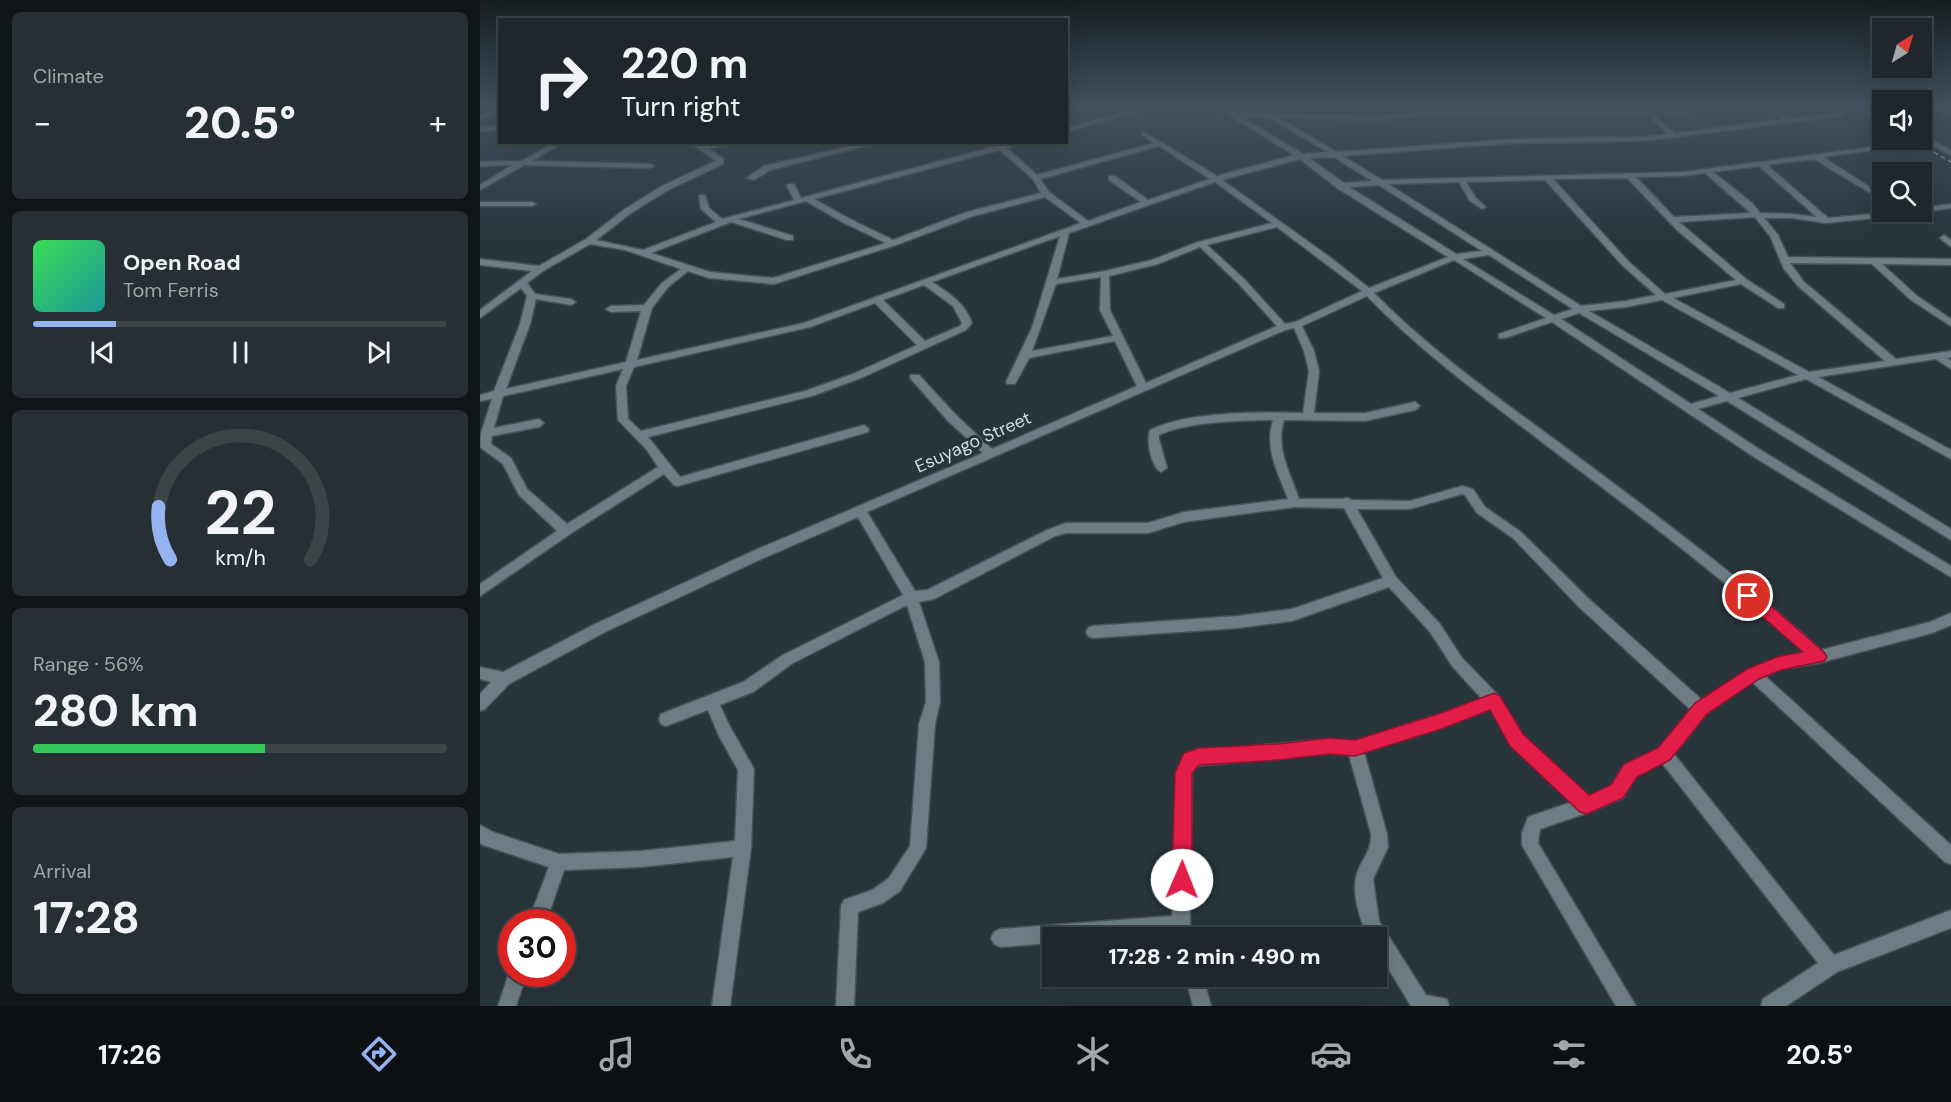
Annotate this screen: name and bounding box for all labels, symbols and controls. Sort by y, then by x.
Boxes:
north arrow [1872,18,1932,78]
map controls [1872,18,1932,222]
text: 220 m [621,36,748,91]
icon: right [522,42,600,120]
text: Climate [33,63,104,89]
text: Turn right [621,89,741,124]
button: sound [1872,90,1932,150]
text: 20.5° [184,93,296,152]
text: − [33,101,51,144]
text: + [429,101,447,144]
button: search [1872,162,1932,222]
text: Open Road [123,248,241,277]
text: Tom Ferris [123,277,219,303]
icon: previous [86,336,119,369]
icon: pause [224,336,257,369]
icon: next [362,336,395,369]
street label: Esuyago Street [911,406,1035,478]
text: 22 [204,472,276,553]
text: km/h [215,544,265,572]
pin [1722,570,1773,621]
icon: arrive [1731,579,1764,612]
text: Range · 56% [33,651,144,677]
text: 280 km [33,681,198,740]
position arrow [1150,848,1214,912]
text: Arrival [33,858,91,884]
text: 17:28 [33,888,140,947]
speed limit sign: 30 [498,909,576,987]
text: 17:28 · 2 min · 490 m [1108,942,1321,971]
icon: directions [358,1033,400,1075]
icon: music [596,1033,638,1075]
icon: phone [834,1033,876,1075]
icon: climate [1072,1033,1114,1075]
icon: car [1310,1033,1352,1075]
icon: filters [1548,1033,1590,1075]
text: 17:26 [98,1037,162,1072]
text: 20.5° [1786,1037,1853,1072]

